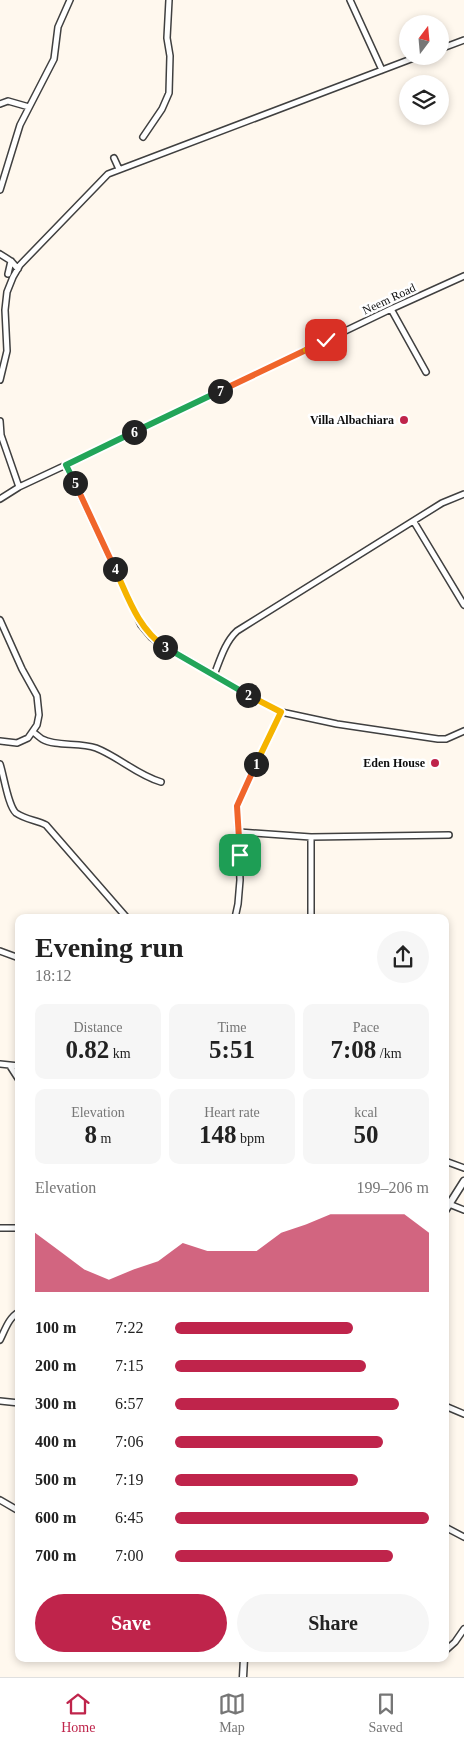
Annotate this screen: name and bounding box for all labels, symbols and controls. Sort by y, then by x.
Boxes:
north arrow [399,15,449,65]
map controls [399,15,449,125]
button: layers [399,75,449,125]
street label: Neem Road [360,281,418,317]
pin [305,319,347,361]
icon: check [312,326,340,354]
pin: 7 [208,378,232,404]
text: 7 [217,384,224,399]
place label: Villa Albachiara [310,413,394,427]
marker: Villa Albachiara [398,414,410,426]
pin: 6 [122,420,146,444]
text: 6 [131,425,138,440]
pin: 5 [62,470,88,496]
text: 5 [72,476,79,491]
pin: 4 [102,556,128,582]
text: 4 [112,562,119,577]
pin: 3 [152,634,178,660]
text: 3 [162,640,169,655]
pin: 2 [236,682,260,708]
text: 2 [245,688,252,703]
pin: 1 [244,752,268,776]
place label: Eden House [363,756,426,770]
text: 1 [253,757,260,772]
marker: Eden House [429,757,441,769]
pin [219,834,261,876]
icon: arrive [226,841,254,869]
button: share [377,931,429,983]
text: Evening run [35,932,184,963]
text: 18:12 [35,967,71,984]
text: Distance [74,1020,122,1035]
text: Time [217,1020,247,1035]
text: Pace [353,1020,379,1035]
text: 0.82 [65,1036,109,1063]
text: 5:51 [209,1036,255,1063]
text: 7:08 [330,1036,376,1063]
text: km [109,1046,131,1061]
text: /km [376,1046,402,1061]
text: Elevation [71,1105,125,1120]
text: Heart rate [204,1105,260,1120]
text: kcal [354,1105,378,1120]
text: 8 [85,1121,97,1148]
text: 148 [199,1121,237,1148]
text: 50 [354,1121,379,1148]
text: m [97,1131,111,1146]
text: bpm [237,1131,265,1146]
text: Elevation [35,1179,96,1196]
text: 199–206 m [357,1179,429,1196]
text: 100 m [35,1319,76,1336]
text: 7:22 [115,1319,143,1336]
text: 200 m [35,1357,76,1374]
text: 7:15 [115,1357,143,1374]
text: 300 m [35,1395,76,1412]
text: 6:57 [115,1395,143,1412]
text: 400 m [35,1433,76,1450]
text: 7:06 [115,1433,143,1450]
text: 500 m [35,1471,76,1488]
text: 7:19 [115,1471,143,1488]
text: 600 m [35,1509,76,1526]
text: 6:45 [115,1509,143,1526]
text: 700 m [35,1547,76,1564]
text: 7:00 [115,1547,143,1564]
button: Save [35,1594,227,1652]
button: Share [237,1594,429,1652]
tab: Home [61,1690,95,1736]
tab: Map [218,1690,246,1736]
tab: Saved [369,1690,403,1736]

